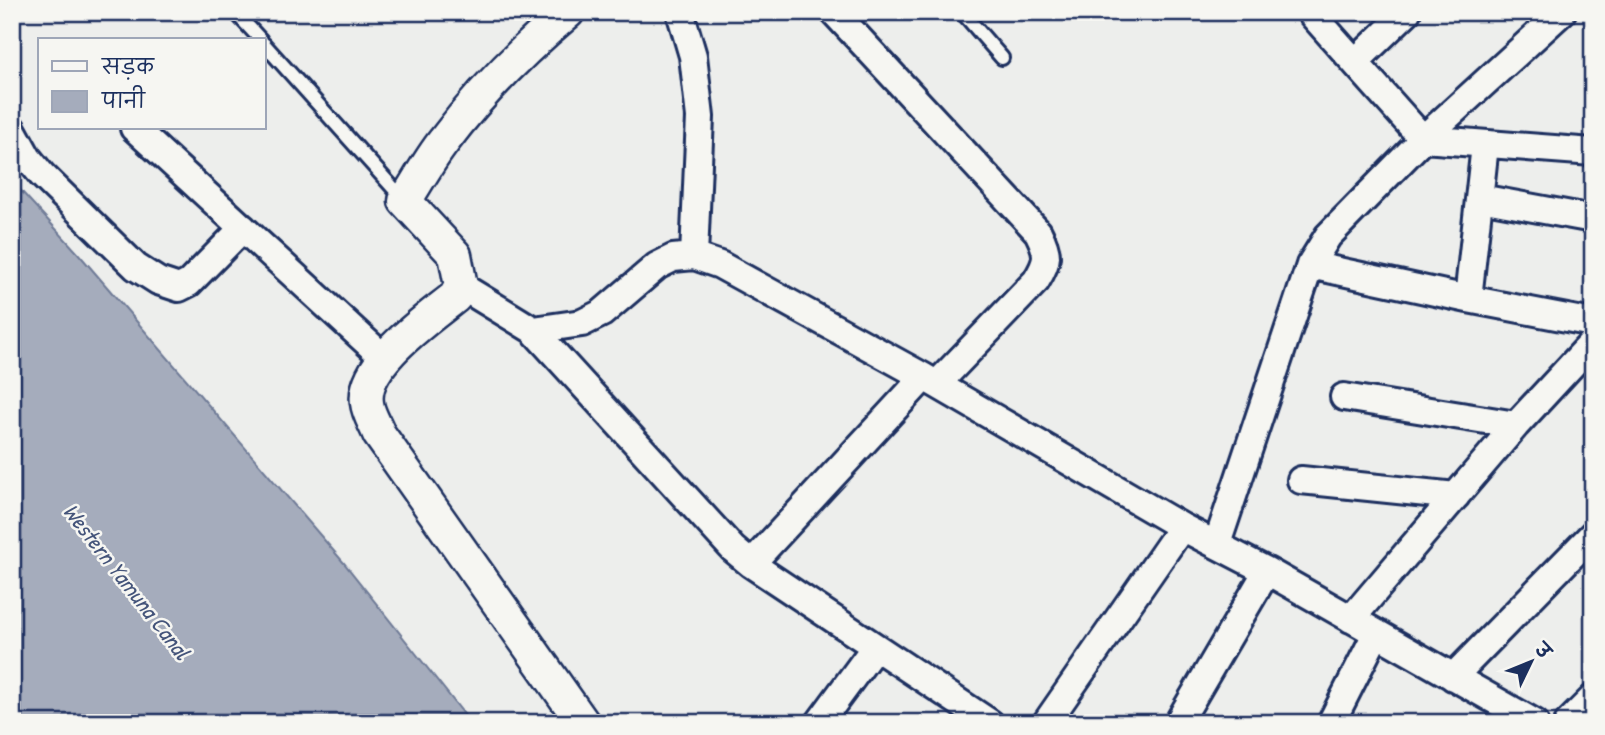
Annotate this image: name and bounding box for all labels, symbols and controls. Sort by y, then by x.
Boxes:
legend [38,38,266,130]
text: सड़क [101,52,155,81]
text: पानी [101,85,147,115]
water label: Western Yamuna Canal [56,497,198,666]
north arrow [1496,626,1566,696]
text: उ [1528,635,1559,666]

